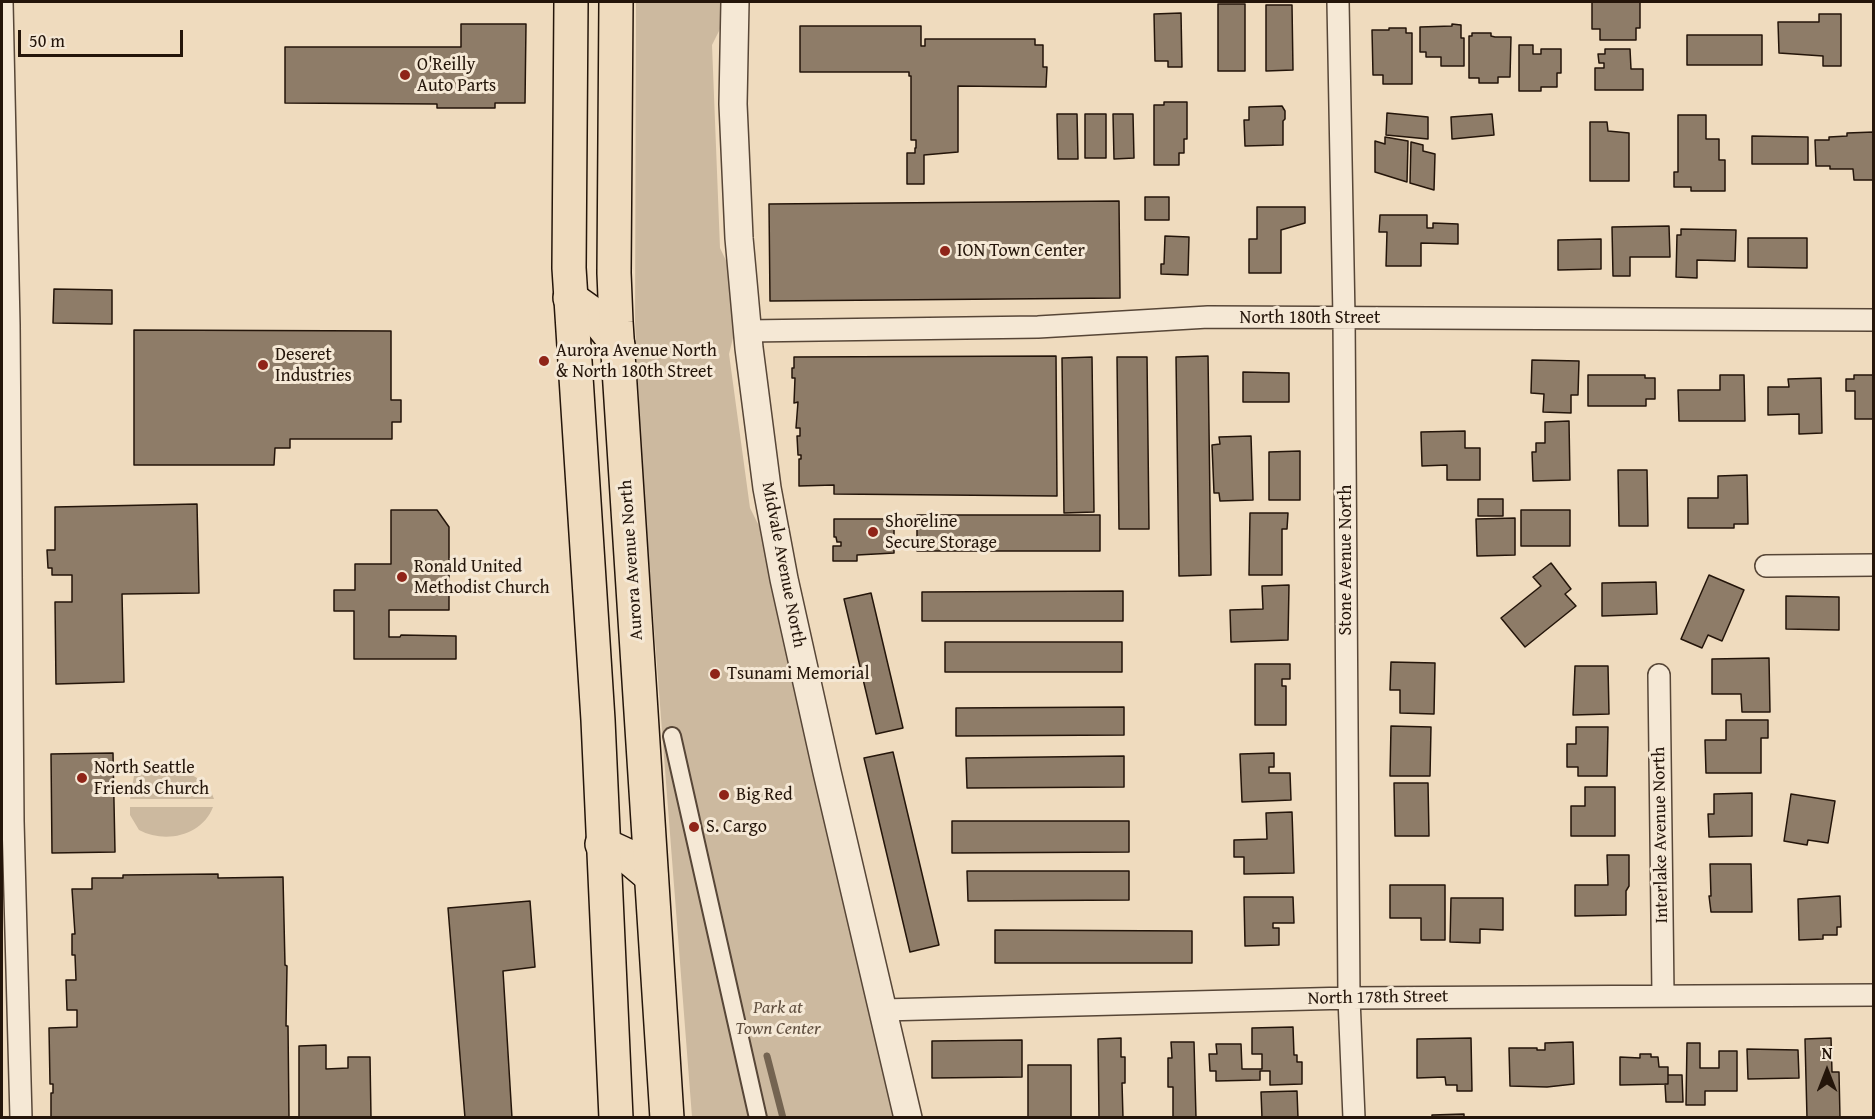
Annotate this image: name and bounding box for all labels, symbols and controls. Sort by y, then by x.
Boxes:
scale bar [21,18,186,56]
text: 50 m [29,27,65,54]
place label: O'Reilly Auto Parts [417,54,496,97]
marker: O'Reilly Auto Parts [398,68,412,82]
place label: ION Town Center [957,240,1085,262]
marker: ION Town Center [938,244,952,258]
street label: North 180th Street [1240,307,1380,329]
place label: Aurora Avenue North & North 180th Street [556,340,717,382]
place label: Deseret Industries [275,344,352,386]
marker: Aurora Avenue North & North 180th Street [537,354,551,368]
marker: Deseret Industries [256,358,270,372]
street label: Aurora Avenue North [616,479,648,641]
street label: Midvale Avenue North [756,480,810,650]
street label: Stone Avenue North [1335,485,1357,635]
place label: Shoreline Secure Storage [885,511,997,554]
marker: Shoreline Secure Storage [866,525,880,539]
place label: Ronald United Methodist Church [414,556,550,598]
marker: Ronald United Methodist Church [395,570,409,584]
place label: Tsunami Memorial [727,663,869,685]
marker: Tsunami Memorial [708,667,722,681]
street label: Interlake Avenue North [1649,746,1673,924]
place label: North Seattle Friends Church [94,757,209,800]
marker: North Seattle Friends Church [75,771,89,785]
place label: Big Red [736,784,793,806]
marker: Big Red [717,788,731,802]
place label: S. Cargo [706,816,767,838]
marker: S. Cargo [687,820,701,834]
street label: North 178th Street [1307,986,1449,1010]
park label: Park at Town Center [735,997,821,1040]
north arrow [1797,1041,1857,1101]
text: N [1822,1041,1832,1065]

